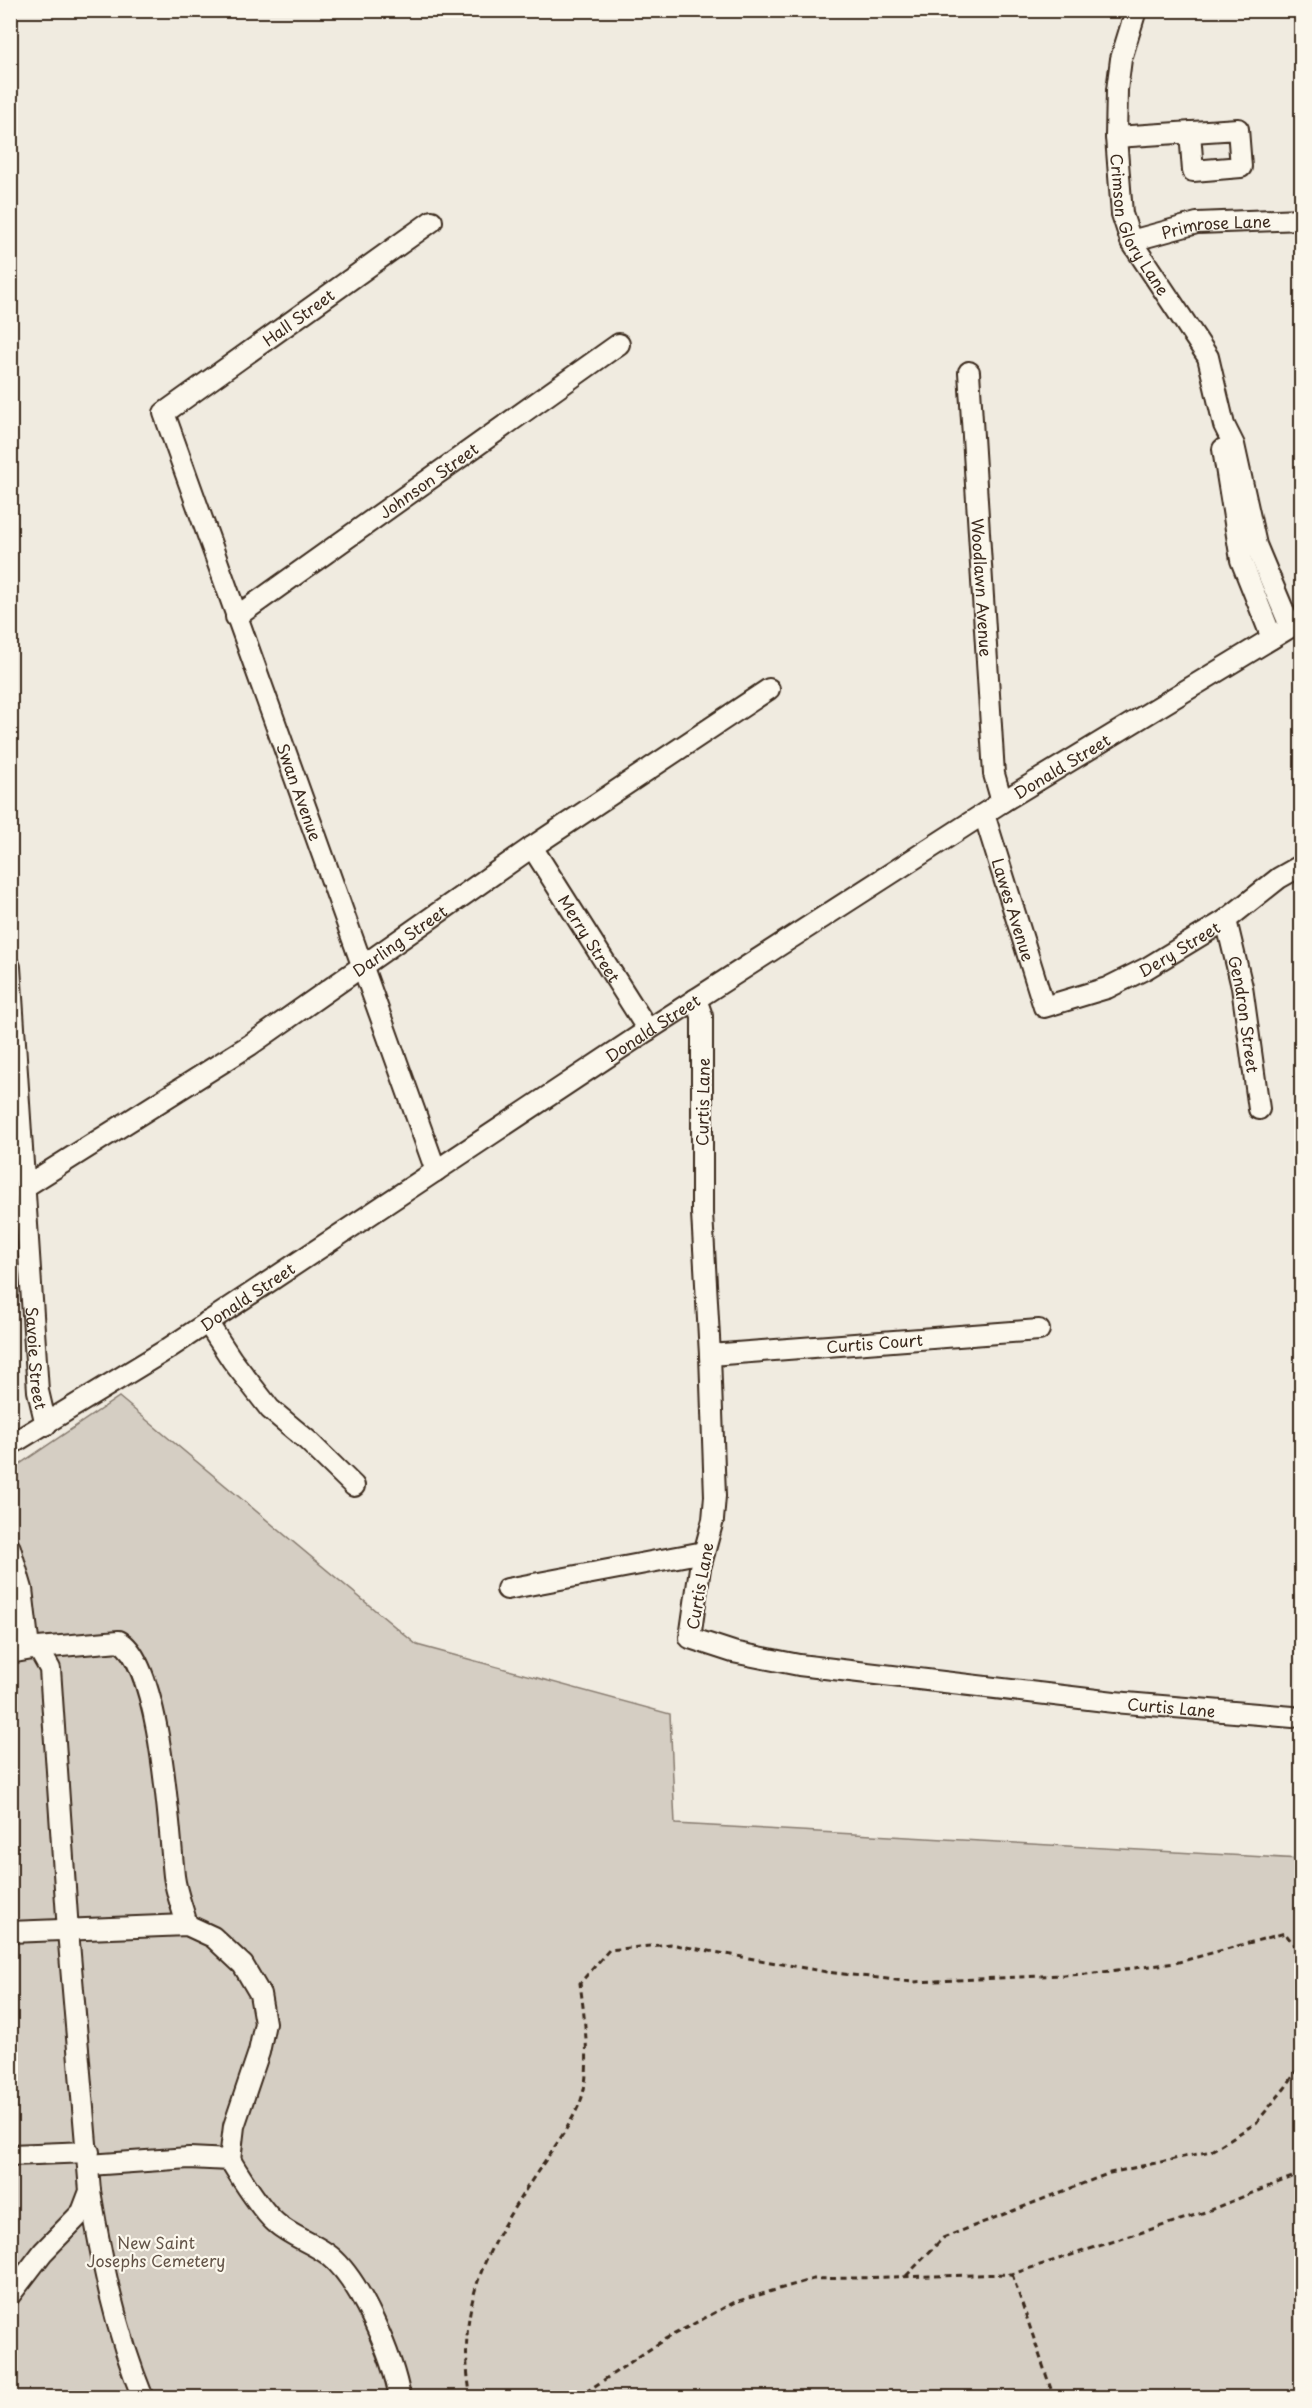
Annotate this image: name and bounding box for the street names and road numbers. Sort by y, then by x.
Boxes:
street label: Crimson Glory Lane [1105,152,1176,300]
street label: Primrose Lane [1158,208,1272,244]
street label: Hall Street [257,282,339,351]
street label: Johnson Street [374,436,483,524]
street label: Woodlawn Avenue [966,518,999,658]
street label: Donald Street [1009,727,1115,804]
street label: Swan Avenue [271,740,329,844]
street label: Lawes Avenue [986,855,1041,964]
street label: Merry Street [553,890,627,987]
street label: Darling Street [347,898,452,982]
street label: Dery Street [1134,915,1224,982]
street label: Gendron Street [1223,953,1266,1075]
street label: Donald Street [600,988,705,1068]
street label: Curtis Lane [689,1058,715,1146]
street label: Donald Street [195,1256,300,1336]
street label: Savoie Street [20,1306,54,1412]
street label: Curtis Court [825,1327,924,1358]
street label: Curtis Lane [680,1541,718,1631]
street label: Curtis Lane [1126,1691,1216,1722]

